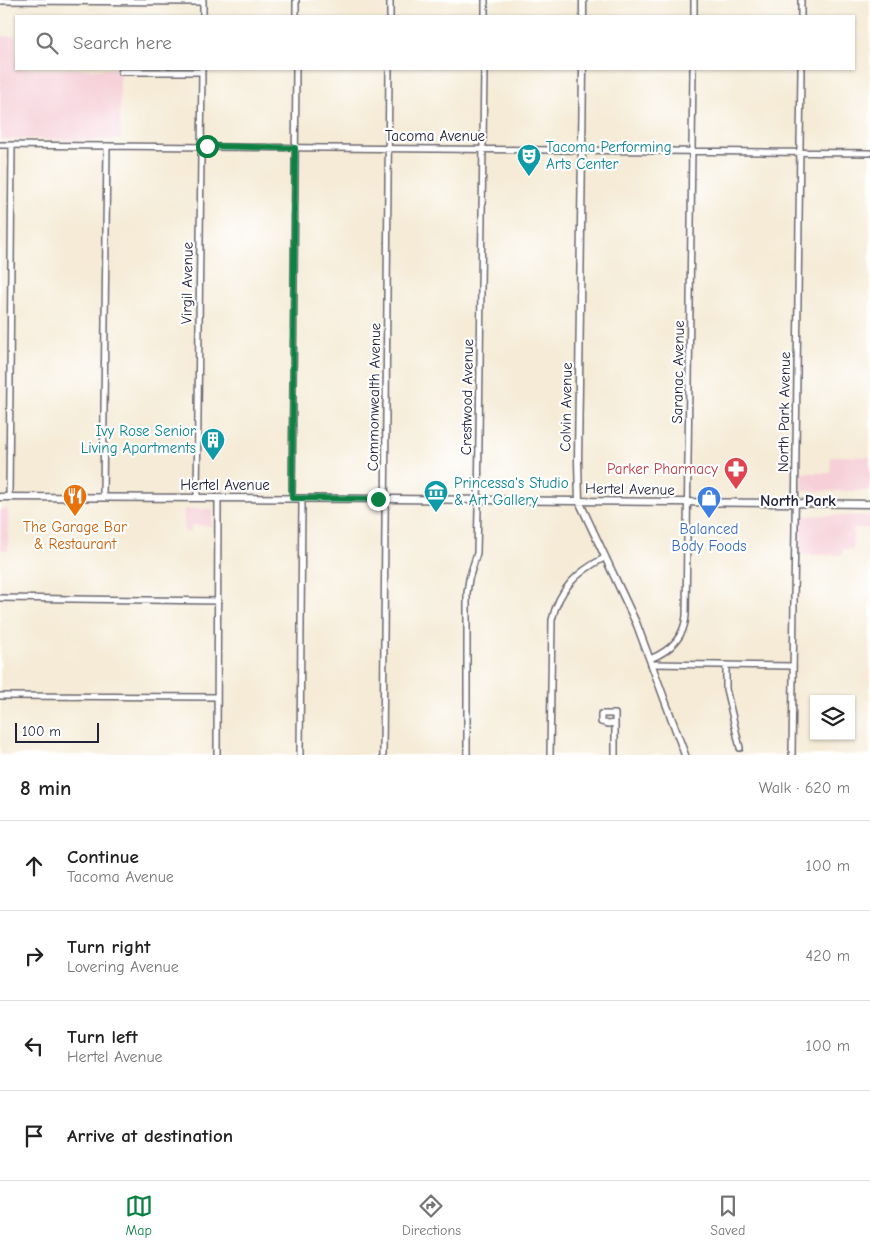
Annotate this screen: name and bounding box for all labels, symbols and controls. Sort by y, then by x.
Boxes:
search box [15,15,855,70]
icon: search [33,29,61,57]
text: Search here [73,32,172,54]
street label: Tacoma Avenue [385,127,486,145]
route start [196,135,219,158]
place label: Tacoma Performing Arts Center [546,138,672,173]
theatre icon: Tacoma Performing Arts Center [516,143,542,177]
street label: Virgil Avenue [177,241,197,324]
street label: Saranac Avenue [668,320,688,424]
street label: Commonwealth Avenue [364,322,384,471]
street label: Crestwood Avenue [457,338,477,455]
street label: North Park Avenue [774,351,794,472]
street label: Colvin Avenue [556,362,576,452]
place label: Ivy Rose Senior Living Apartments [81,422,196,457]
building icon: Ivy Rose Senior Living Apartments [200,427,226,461]
pharmacy icon: Parker Pharmacy [723,456,749,490]
place label: Parker Pharmacy [607,460,718,478]
place label: Princessa's Studio & Art Gallery [454,474,569,509]
street label: Hertel Avenue [180,476,270,494]
museum icon: Princessa's Studio & Art Gallery [423,479,449,513]
street label: Hertel Avenue [585,479,675,499]
restaurant icon: The Garage Bar & Restaurant [62,483,88,517]
shop icon: Balanced Body Foods [696,485,722,519]
route end [367,488,390,511]
district label: North Park [760,492,836,510]
place label: The Garage Bar & Restaurant [23,518,127,553]
place label: Balanced Body Foods [672,520,746,555]
map controls [810,695,855,740]
button: layers [810,695,855,740]
scale bar [15,720,99,743]
text: 100 m [22,723,61,740]
text: 8 min [20,776,71,800]
text: Walk · 620 m [759,779,850,797]
text: Continue [67,846,139,868]
icon: ahead [20,852,48,880]
text: 100 m [806,857,850,875]
text: Tacoma Avenue [67,868,174,886]
text: Turn right [67,936,151,958]
icon: right [20,942,48,970]
text: 420 m [806,947,850,965]
text: Lovering Avenue [67,958,179,976]
text: Turn left [67,1026,138,1048]
icon: left [20,1032,48,1060]
text: 100 m [806,1037,850,1055]
text: Hertel Avenue [67,1048,163,1066]
icon: arrive [20,1122,48,1150]
text: Arrive at destination [67,1125,233,1147]
tab: Map [125,1192,153,1239]
tab: Directions [402,1192,461,1239]
tab: Saved [710,1192,745,1239]

